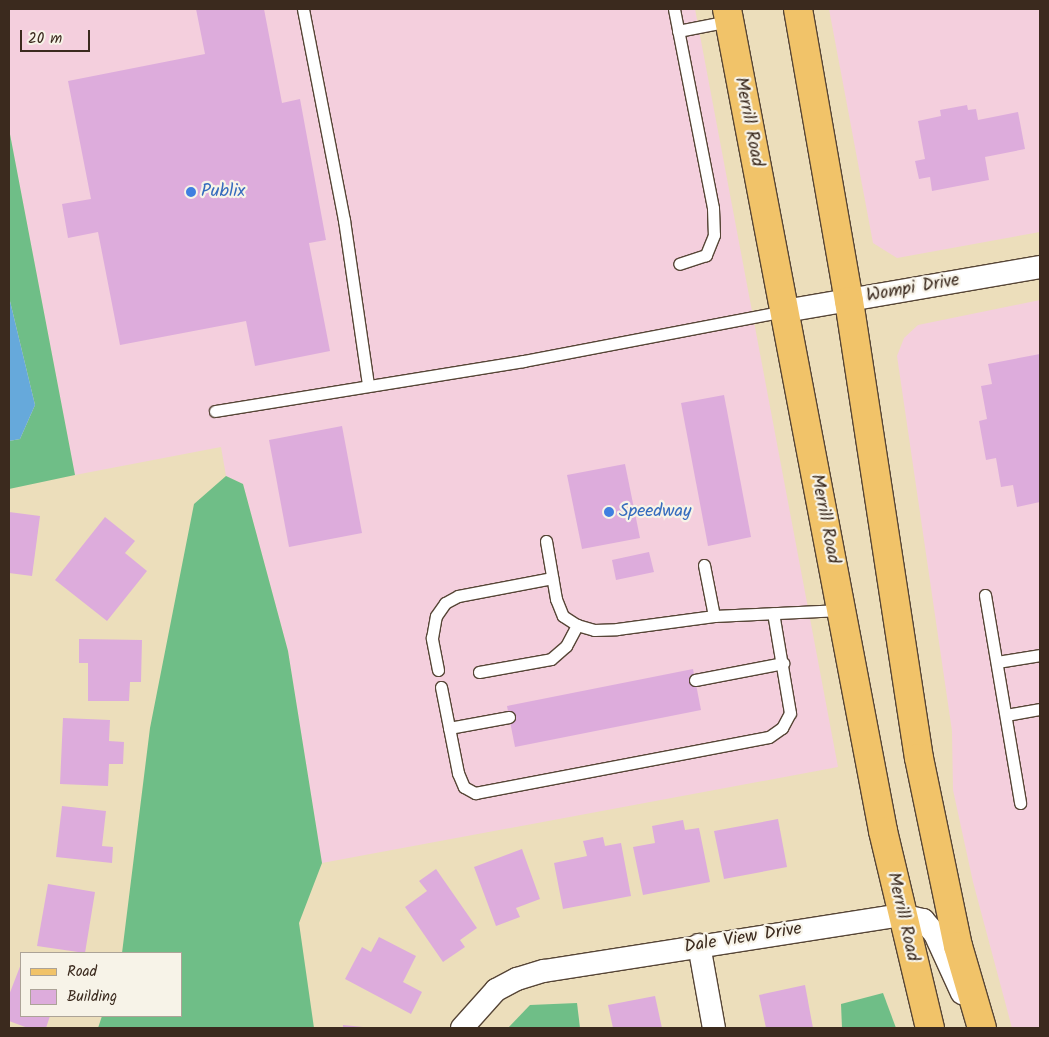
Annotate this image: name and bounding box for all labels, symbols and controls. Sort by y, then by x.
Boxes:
scale bar [22,20,92,52]
text: 20 m [28,27,62,51]
street label: Merrill Road [729,75,767,169]
place label: Publix [201,181,245,203]
marker: Publix [185,186,197,198]
street label: Wompi Drive [865,270,961,308]
street label: Merrill Road [805,472,843,566]
place label: Speedway [619,501,691,523]
marker: Speedway [603,506,615,518]
street label: Merrill Road [881,870,923,964]
street label: Dale View Drive [683,919,803,959]
legend [20,952,182,1017]
text: Road [67,960,97,984]
text: Building [67,985,117,1009]

